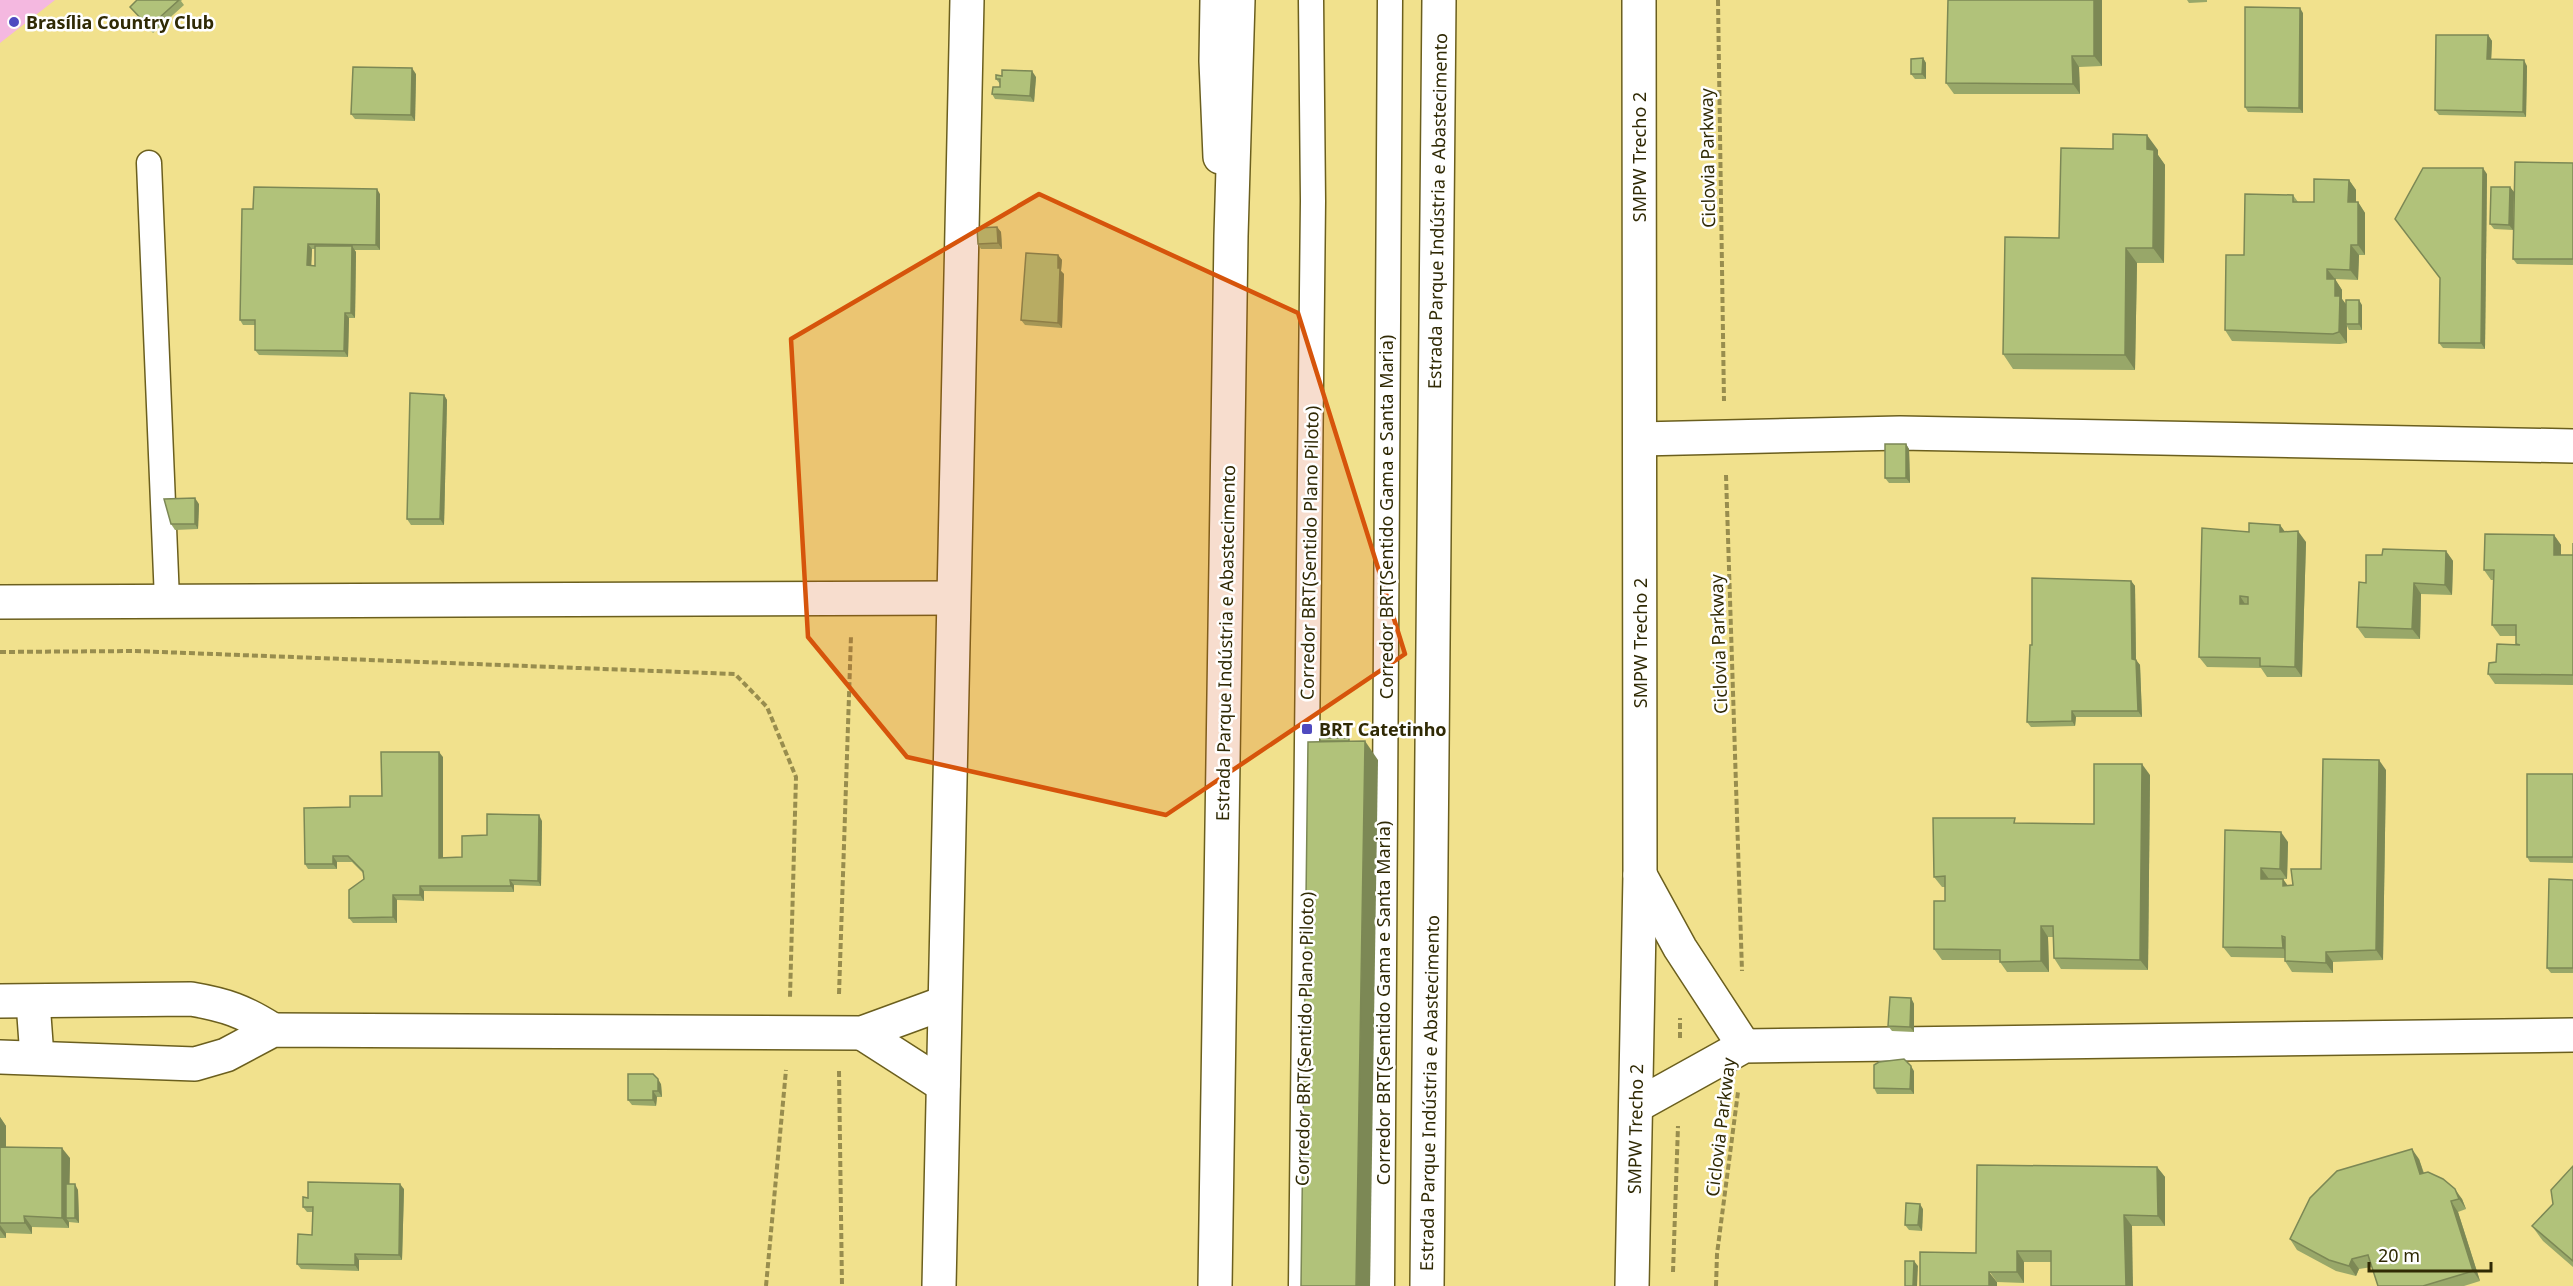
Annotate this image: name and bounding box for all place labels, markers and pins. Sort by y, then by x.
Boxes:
place label: Brasília Country Club [26,10,214,34]
marker: Brasília Country Club [7,15,21,29]
place label: BRT Catetinho [1319,717,1447,741]
marker: BRT Catetinho [1300,722,1314,736]

